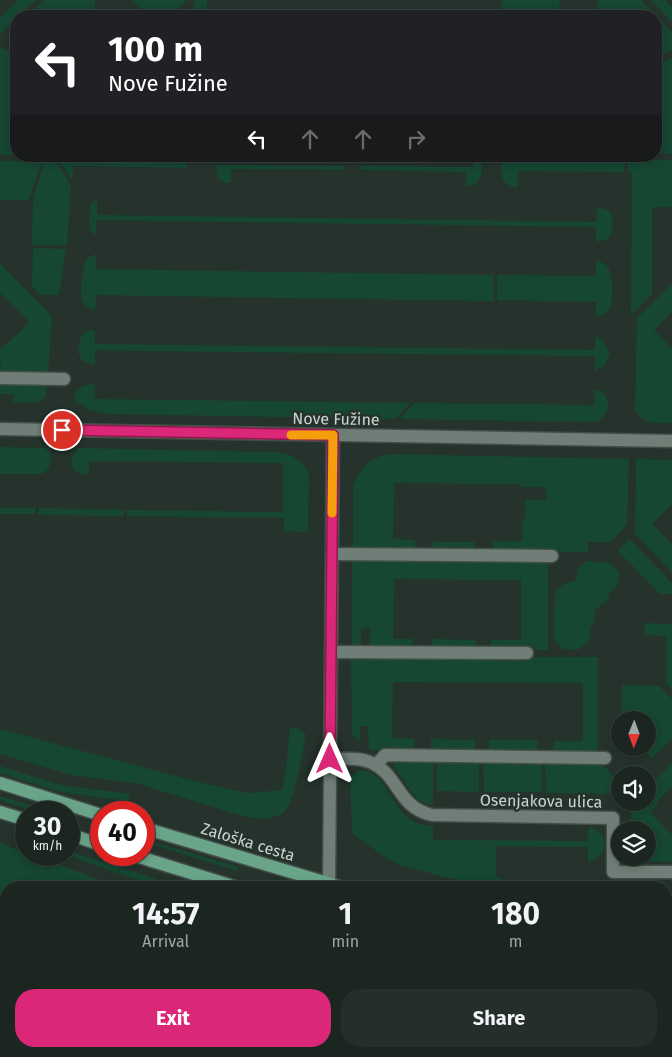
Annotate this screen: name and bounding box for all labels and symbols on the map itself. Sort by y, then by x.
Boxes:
pin [41,409,83,451]
street label: Nove Fužine [292,409,380,429]
north arrow [611,711,656,756]
position arrow [303,732,355,784]
street label: Osenjakova ulica [480,790,602,812]
speed limit sign: 40 [90,801,155,866]
street label: Zaloška cesta [199,819,297,865]

